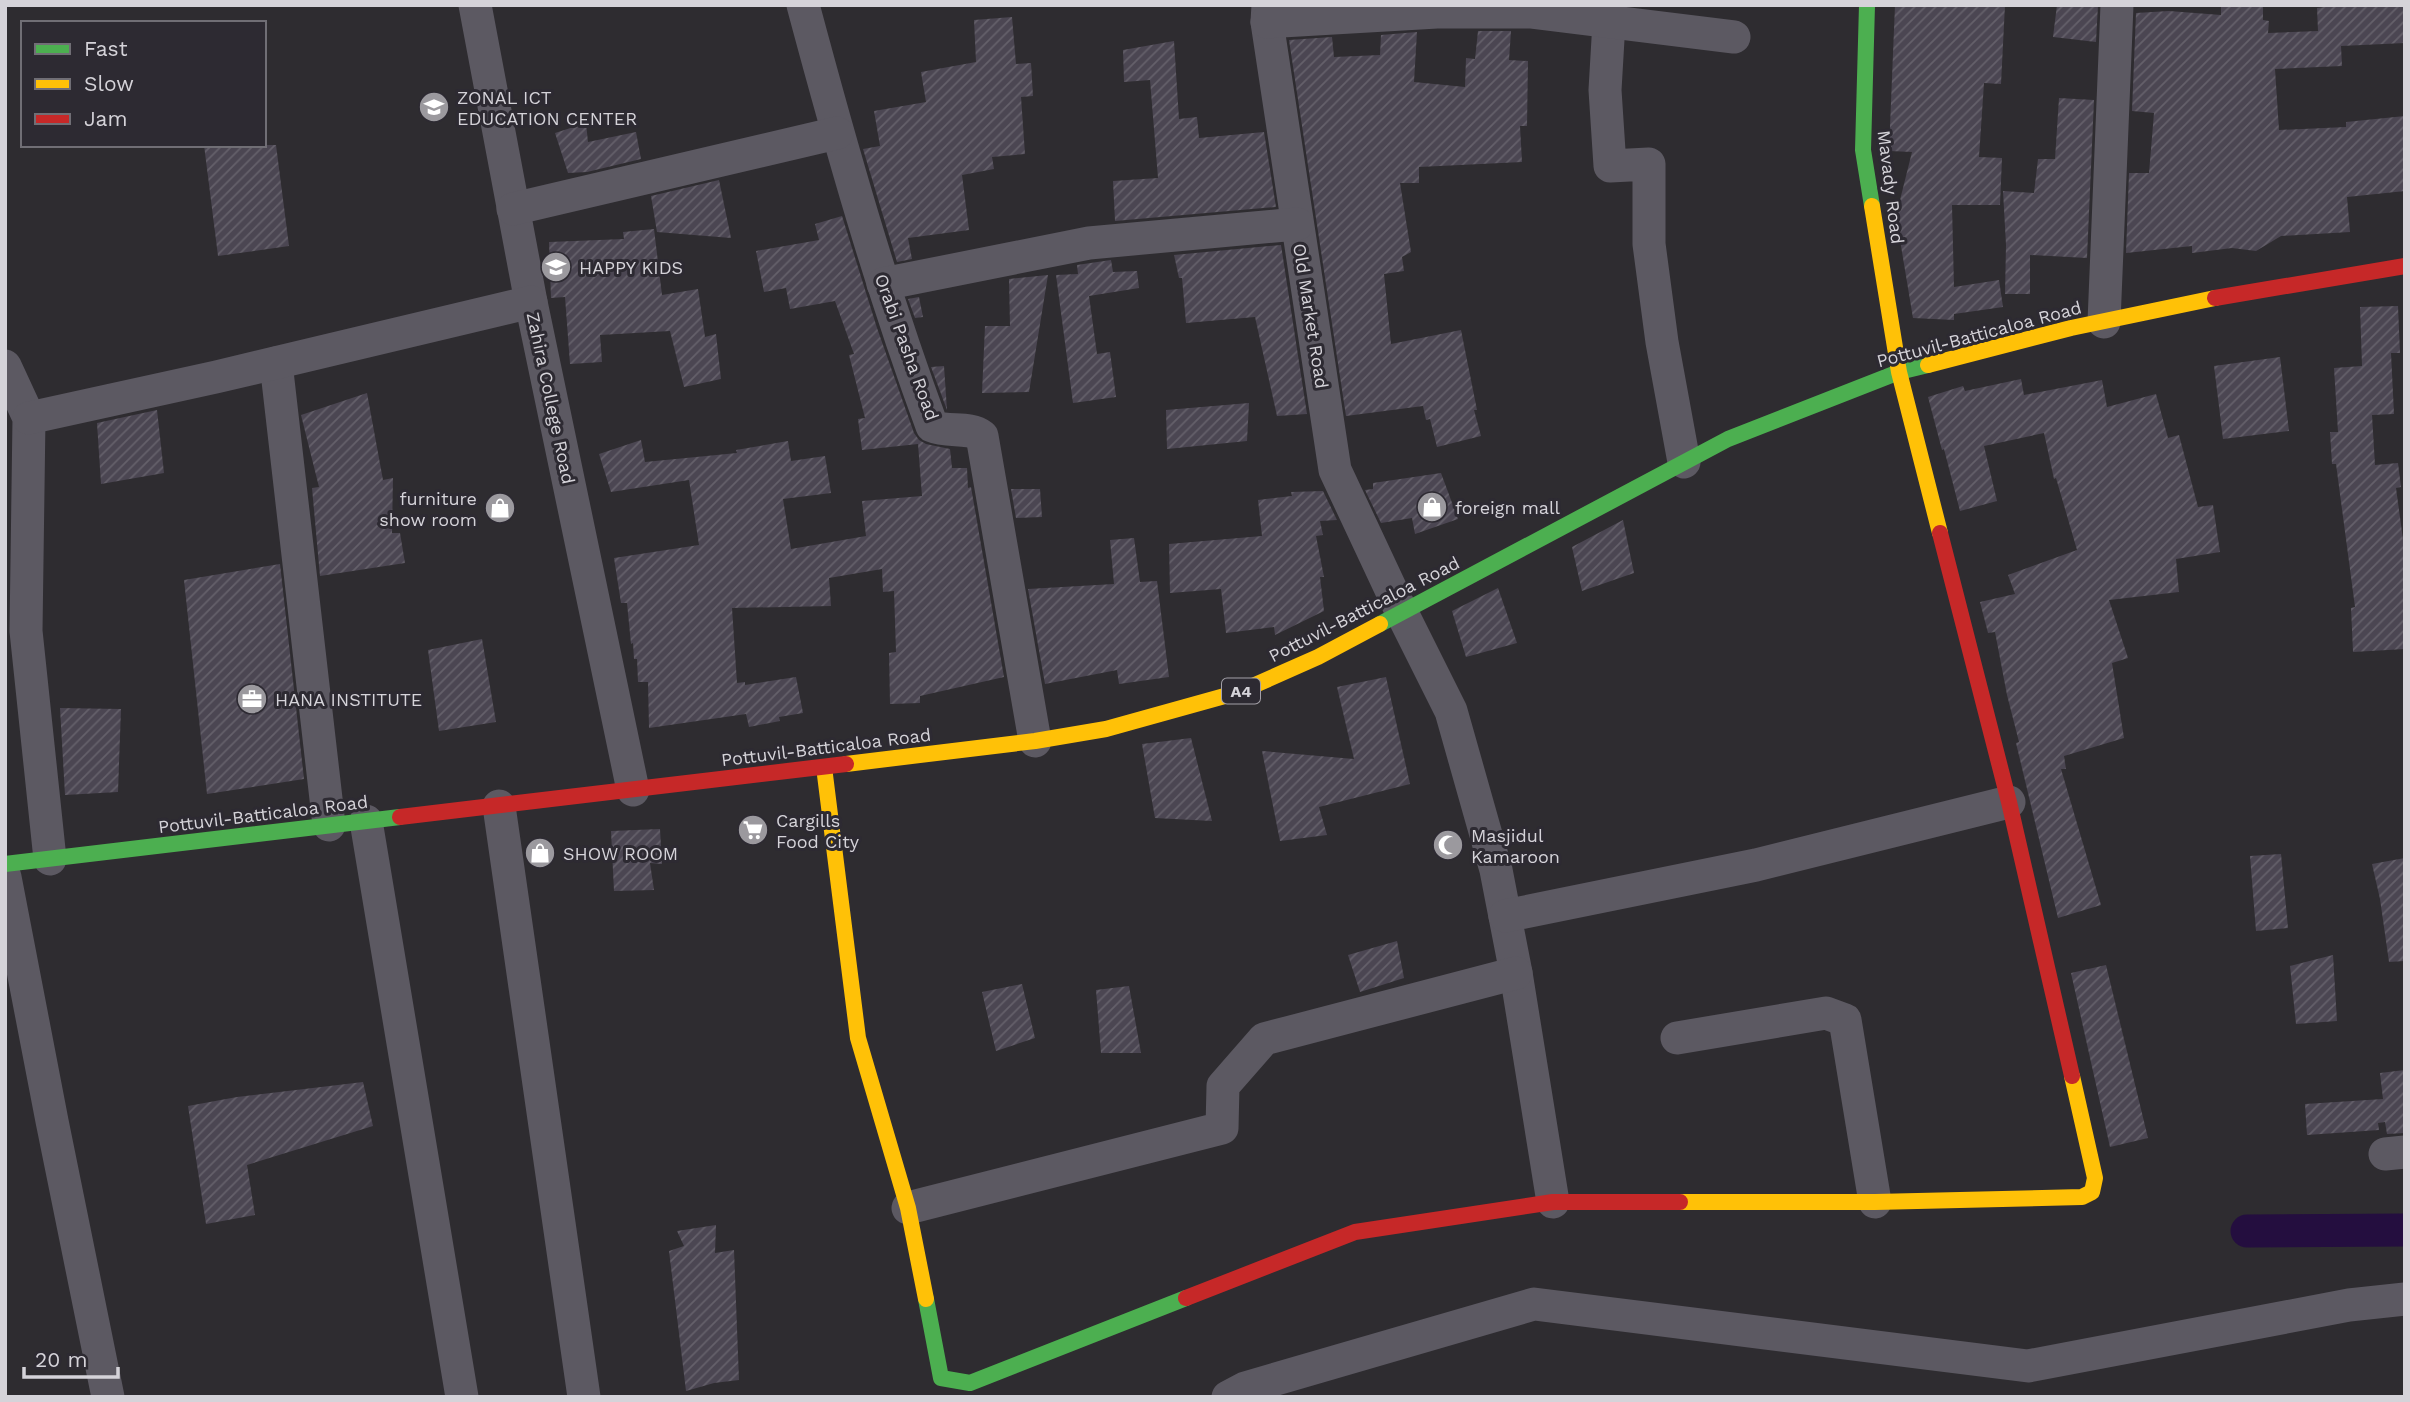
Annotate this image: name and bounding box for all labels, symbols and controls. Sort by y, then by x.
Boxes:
legend [21,21,266,147]
text: Fast [84,36,128,61]
text: Slow [84,71,134,96]
place label: ZONAL ICT EDUCATION CENTER [457,87,637,129]
school or university icon: ZONAL ICT EDUCATION CENTER [417,90,451,124]
text: Jam [84,106,127,131]
street label: Mavady Road [1874,129,1908,245]
street label: Old Market Road [1289,242,1333,390]
school or university icon: HAPPY KIDS [539,250,573,284]
place label: HAPPY KIDS [579,257,683,278]
street label: Orabi Pasha Road [871,271,943,423]
street label: Pottuvil-Batticaloa Road [1874,297,2084,371]
street label: Zahira College Road [523,310,579,486]
place label: furniture show room [379,488,477,530]
shop icon: foreign mall [1415,490,1449,524]
shop icon: furniture show room [483,491,517,525]
place label: foreign mall [1455,497,1561,518]
street label: Pottuvil-Batticaloa Road [1265,552,1463,666]
road number: A4 [1222,678,1260,704]
office icon: HANA INSTITUTE [235,682,269,716]
place label: HANA INSTITUTE [275,689,422,710]
street label: Pottuvil-Batticaloa Road [720,724,932,770]
street label: Pottuvil-Batticaloa Road [157,791,369,837]
place label: Cargills Food City [776,810,860,852]
supermarket icon: Cargills Food City [736,813,770,847]
place label: Masjidul Kamaroon [1471,825,1560,867]
mosque icon: Masjidul Kamaroon [1431,828,1465,862]
shop icon: SHOW ROOM [523,836,557,870]
place label: SHOW ROOM [563,843,678,864]
scale bar [24,1336,119,1380]
text: 20 m [35,1347,87,1372]

